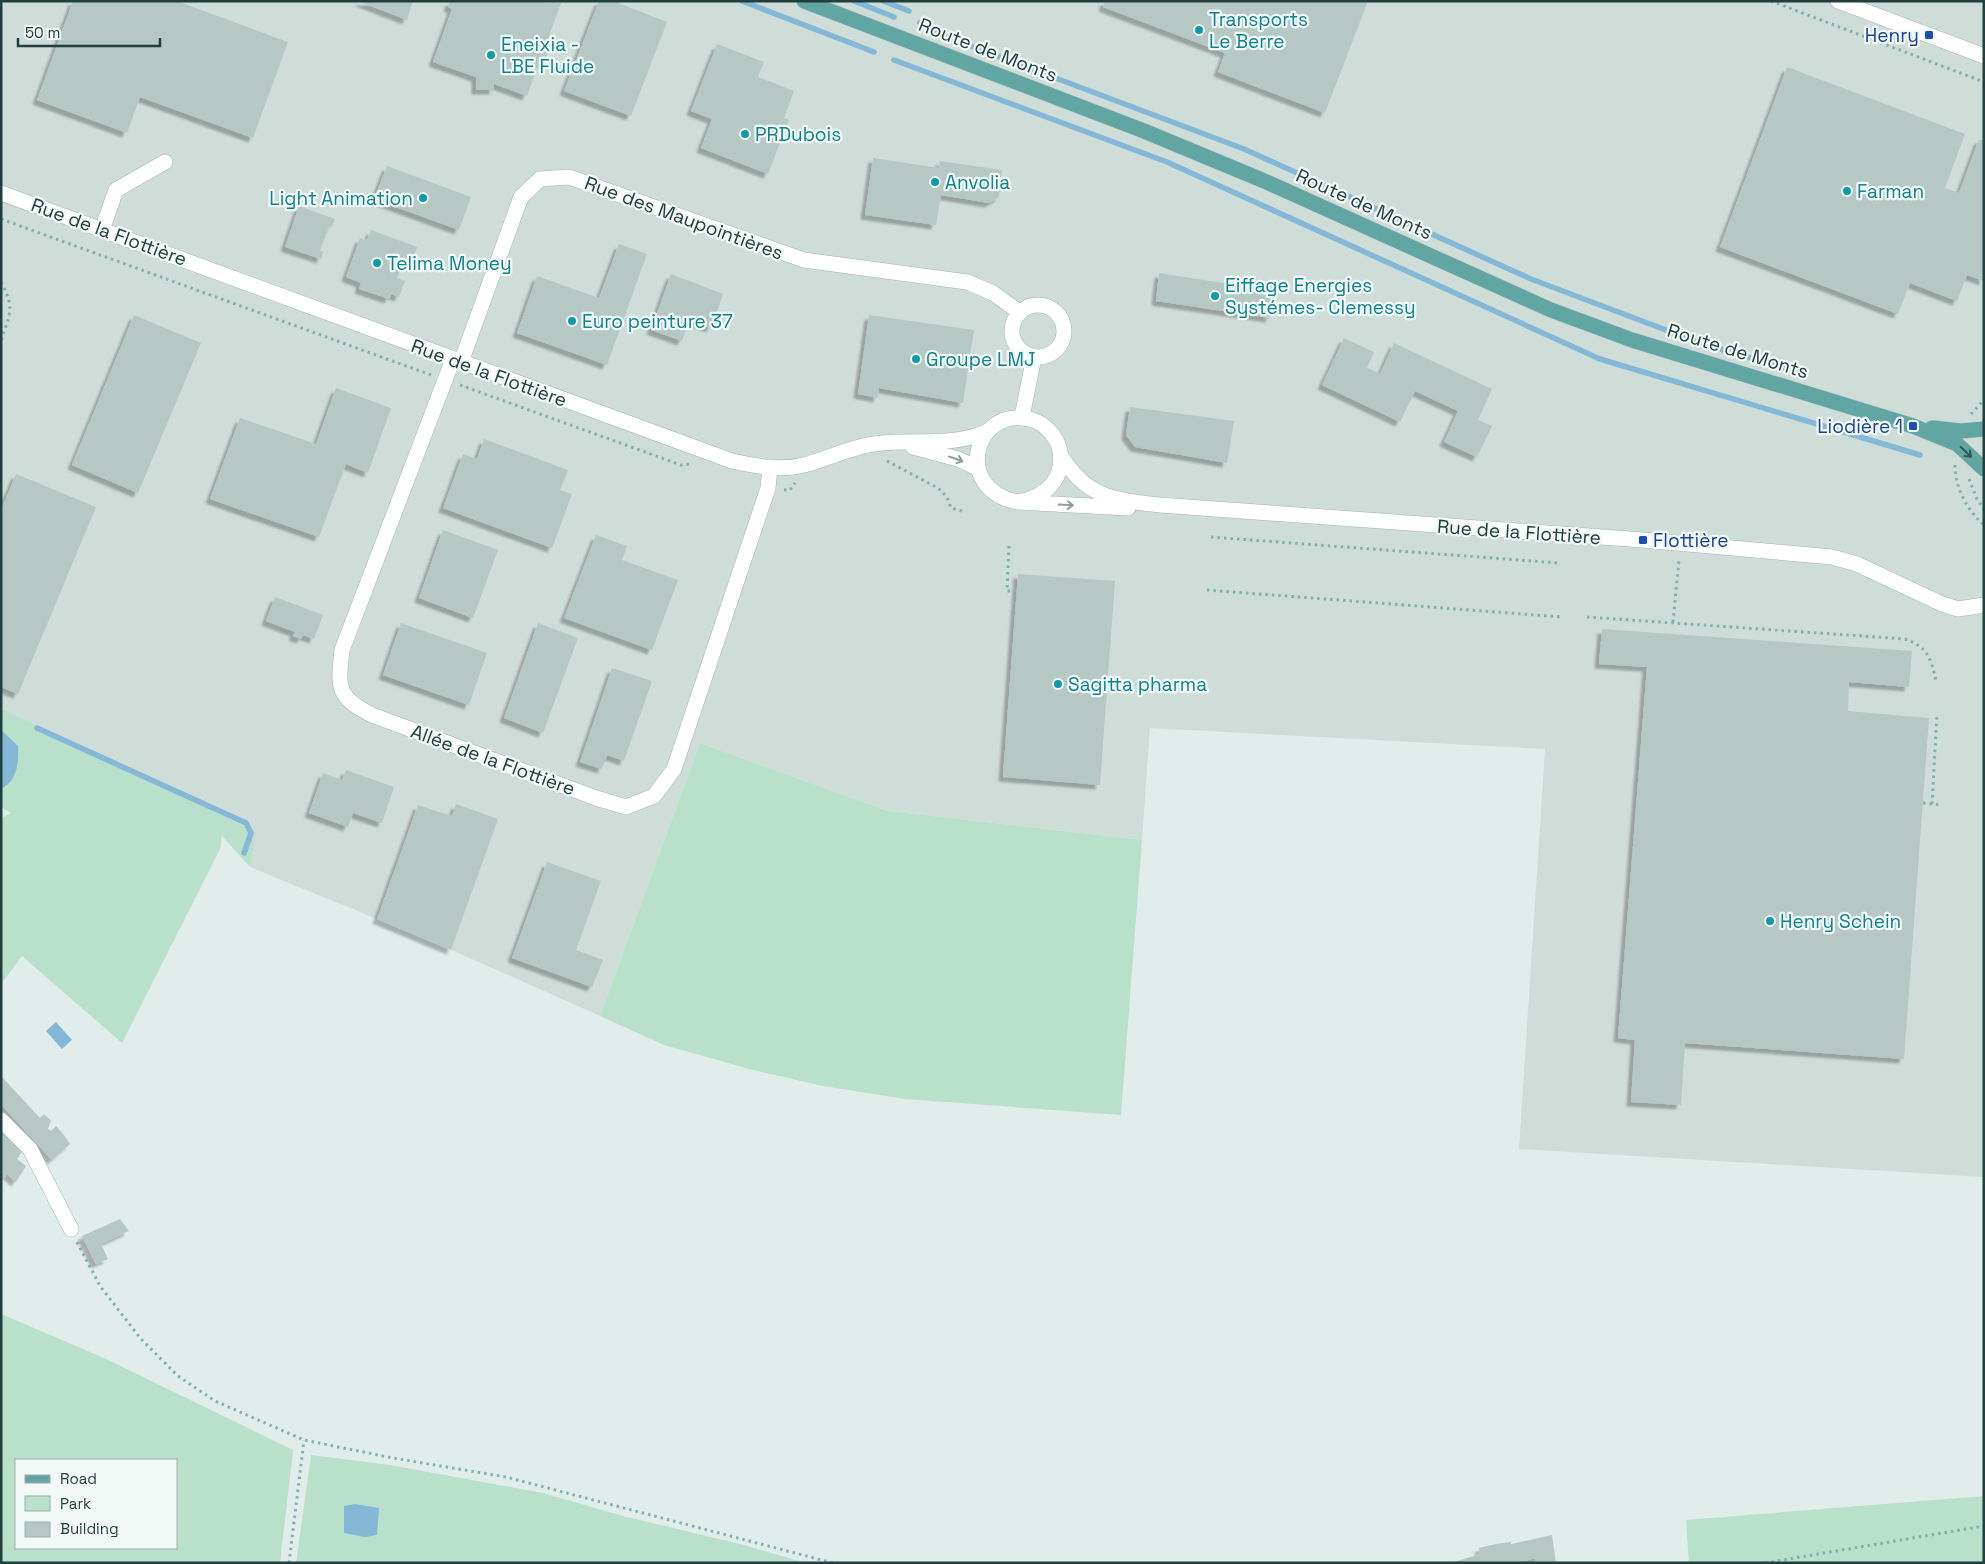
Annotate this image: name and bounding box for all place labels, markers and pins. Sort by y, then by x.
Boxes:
place label: Transports Le Berre [1209,7,1308,54]
place label: Henry [1865,23,1919,48]
marker: Transports Le Berre [1193,24,1205,36]
marker: Henry [1923,29,1935,41]
place label: Eneixia - LBE Fluide [501,32,594,79]
marker: Eneixia - LBE Fluide [485,49,497,61]
place label: PRDubois [755,122,841,147]
marker: PRDubois [739,128,751,140]
place label: Anvolia [945,170,1010,195]
marker: Anvolia [929,176,941,188]
place label: Farman [1857,179,1924,204]
marker: Farman [1841,185,1853,197]
place label: Light Animation [269,186,413,211]
marker: Light Animation [417,192,429,204]
place label: Telima Money [387,251,512,276]
marker: Telima Money [371,257,383,269]
place label: Eiffage Energies Systémes- Clemessy [1225,273,1416,320]
marker: Eiffage Energies Systémes- Clemessy [1209,290,1221,302]
place label: Euro peinture 37 [582,309,733,334]
marker: Euro peinture 37 [566,315,578,327]
place label: Groupe LMJ [926,347,1035,372]
marker: Groupe LMJ [910,353,922,365]
place label: Liodière 1 [1817,414,1903,439]
marker: Liodière 1 [1907,420,1919,432]
place label: Flottière [1653,528,1729,553]
marker: Flottière [1637,534,1649,546]
place label: Sagitta pharma [1068,672,1207,697]
marker: Sagitta pharma [1052,678,1064,690]
place label: Henry Schein [1780,909,1901,934]
marker: Henry Schein [1764,915,1776,927]

